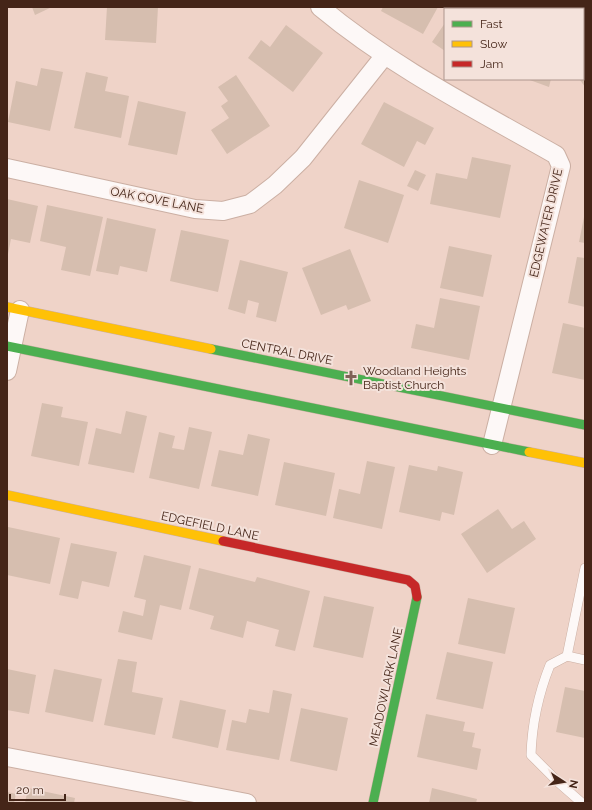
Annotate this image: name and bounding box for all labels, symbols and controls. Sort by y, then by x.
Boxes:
legend [444,8,584,80]
text: Fast [480,17,503,31]
text: Slow [480,37,507,51]
text: Jam [480,57,503,71]
street label: EDGEWATER DRIVE [527,167,565,279]
street label: OAK COVE LANE [109,184,205,216]
street label: CENTRAL DRIVE [240,336,334,368]
place label: Woodland Heights Baptist Church [363,364,467,392]
church icon: Woodland Heights Baptist Church [342,369,360,387]
street label: EDGEFIELD LANE [160,509,260,543]
street label: MEADOWLARK LANE [367,626,405,748]
north arrow [544,762,584,802]
scale bar [10,776,65,802]
text: N [566,779,581,789]
text: 20 m [16,783,44,797]

